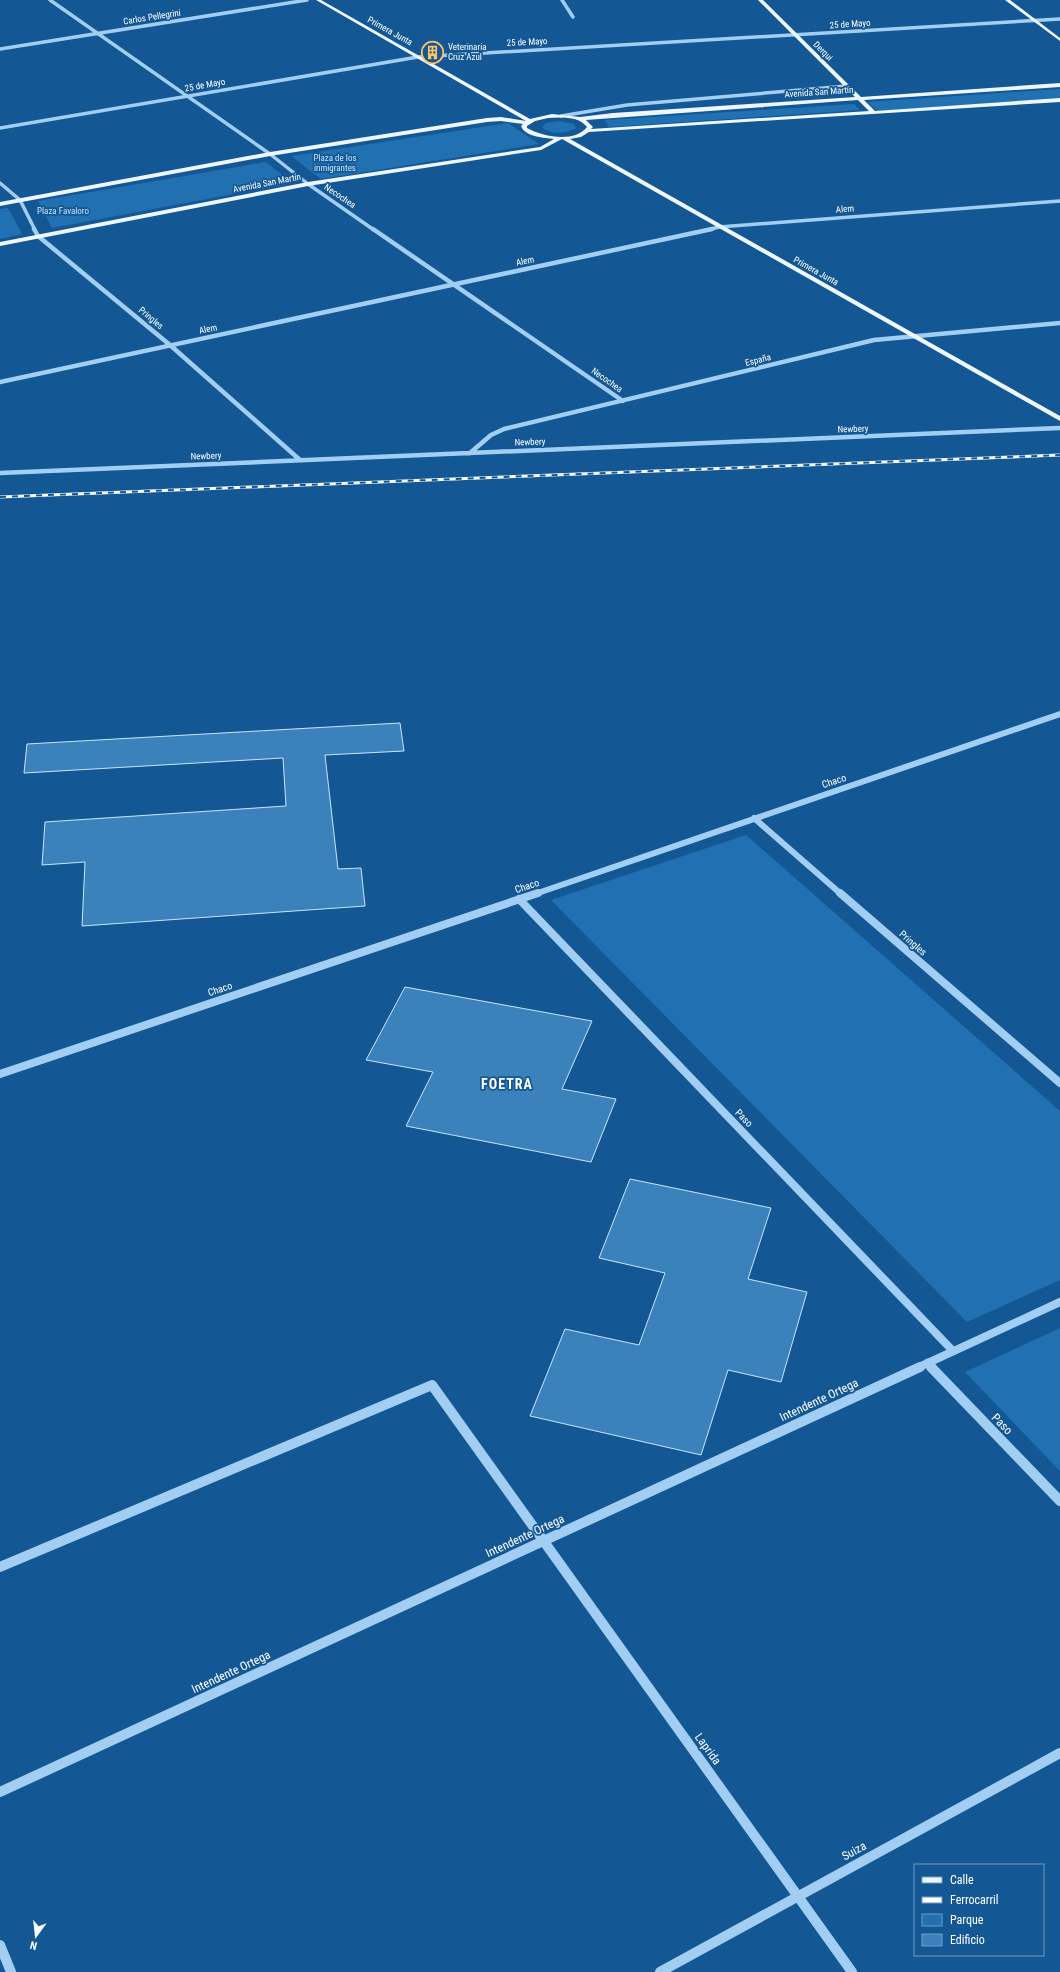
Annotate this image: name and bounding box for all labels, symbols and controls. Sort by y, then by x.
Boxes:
street label: Carlos Pellegrini [123,8,181,26]
street label: Primera Junta [366,15,414,47]
street label: 25 de Mayo [829,18,871,30]
street label: 25 de Mayo [506,36,548,48]
building icon: Veterinaria Cruz Azul [420,39,446,65]
street label: Derqui [811,39,835,63]
place label: Veterinaria Cruz Azul [448,42,487,62]
street label: 25 de Mayo [184,76,226,93]
street label: Avenida San Martín [784,85,854,99]
park label: Plaza de los inmigrantes [313,153,357,173]
street label: Avenida San Martín [232,172,302,194]
street label: Necochea [322,182,358,210]
street label: Alem [836,203,855,215]
park label: Plaza Favaloro [37,206,89,216]
street label: Alem [515,254,535,268]
street label: Primera Junta [792,255,840,287]
street label: Pringles [137,305,165,331]
street label: Alem [198,322,218,336]
street label: España [744,352,772,368]
street label: Necochea [590,366,624,394]
street label: Newbery [837,423,869,435]
street label: Newbery [514,436,546,448]
street label: Newbery [190,450,222,462]
street label: Chaco [820,772,848,790]
street label: Chaco [513,877,541,895]
street label: Pringles [897,928,929,958]
street label: Chaco [206,980,234,998]
district label: FOETRA [481,1076,533,1092]
street label: Paso [733,1107,755,1129]
street label: Intendente Ortega [777,1376,861,1424]
street label: Paso [989,1411,1015,1437]
street label: Intendente Ortega [483,1512,567,1560]
street label: Intendente Ortega [189,1648,273,1696]
street label: Laprida [692,1731,724,1768]
street label: Suiza [839,1839,869,1863]
legend [914,1864,1044,1956]
text: Calle [950,1873,974,1887]
text: Ferrocarril [950,1893,999,1907]
text: Parque [950,1913,984,1927]
north arrow [16,1916,56,1956]
text: Edificio [950,1933,985,1947]
text: N [28,1938,38,1952]

